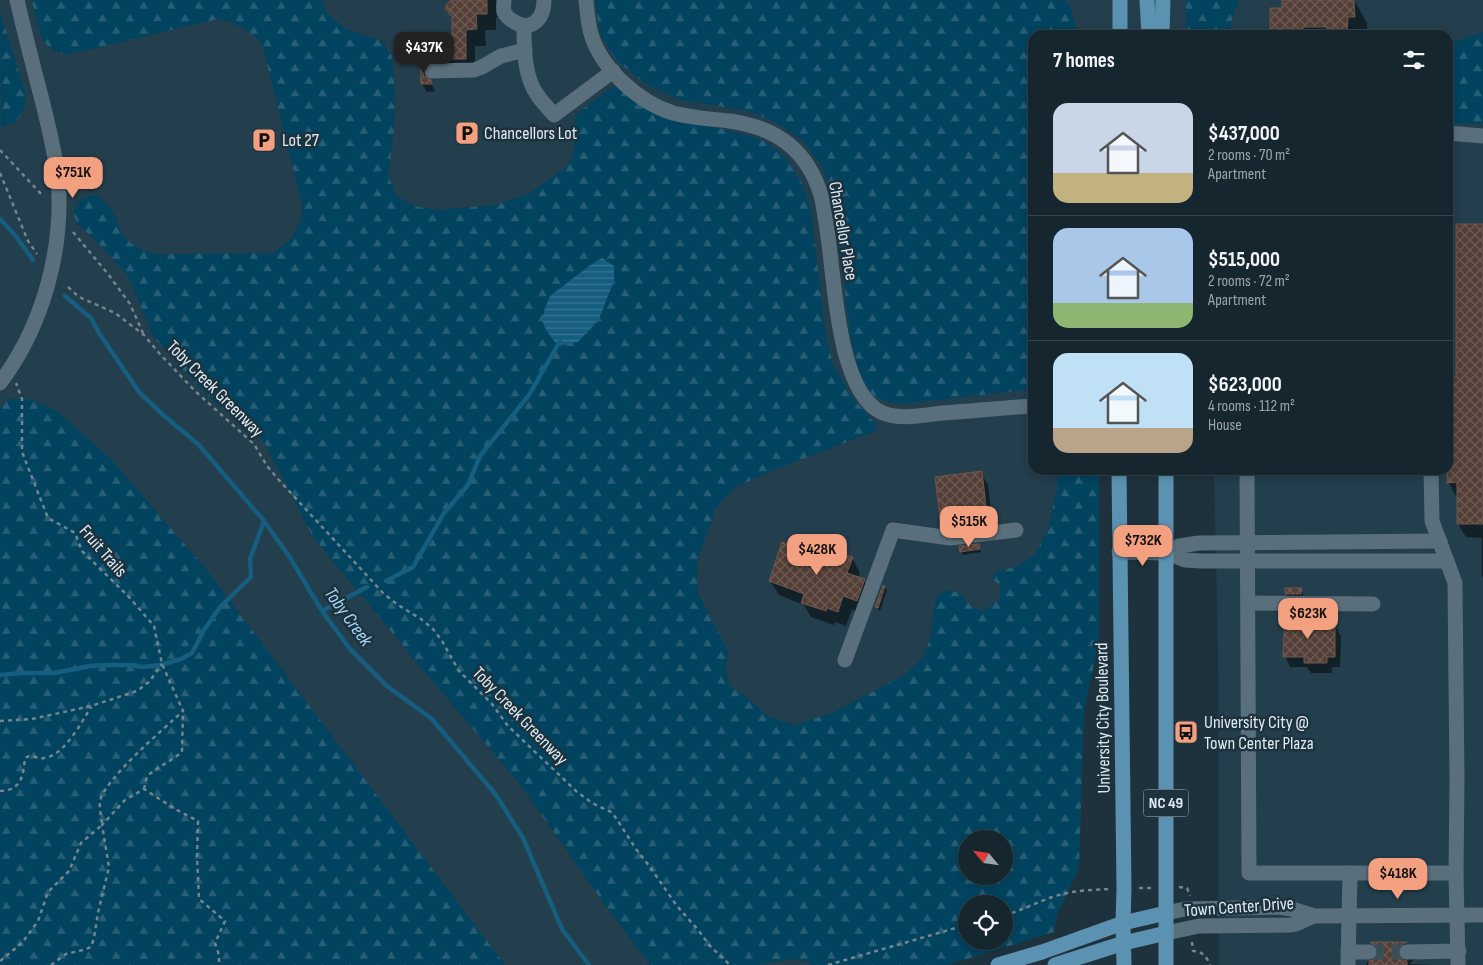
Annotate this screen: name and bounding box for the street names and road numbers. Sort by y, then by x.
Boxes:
street label: Chancellor Place [824,180,862,282]
street label: Toby Creek Greenway [162,336,268,442]
street label: Fruit Trails [75,521,131,581]
street label: University City Boulevard [1091,642,1115,794]
street label: Toby Creek Greenway [468,663,572,769]
road number: NC 49 [1144,790,1188,816]
street label: Town Center Drive [1183,893,1295,921]

